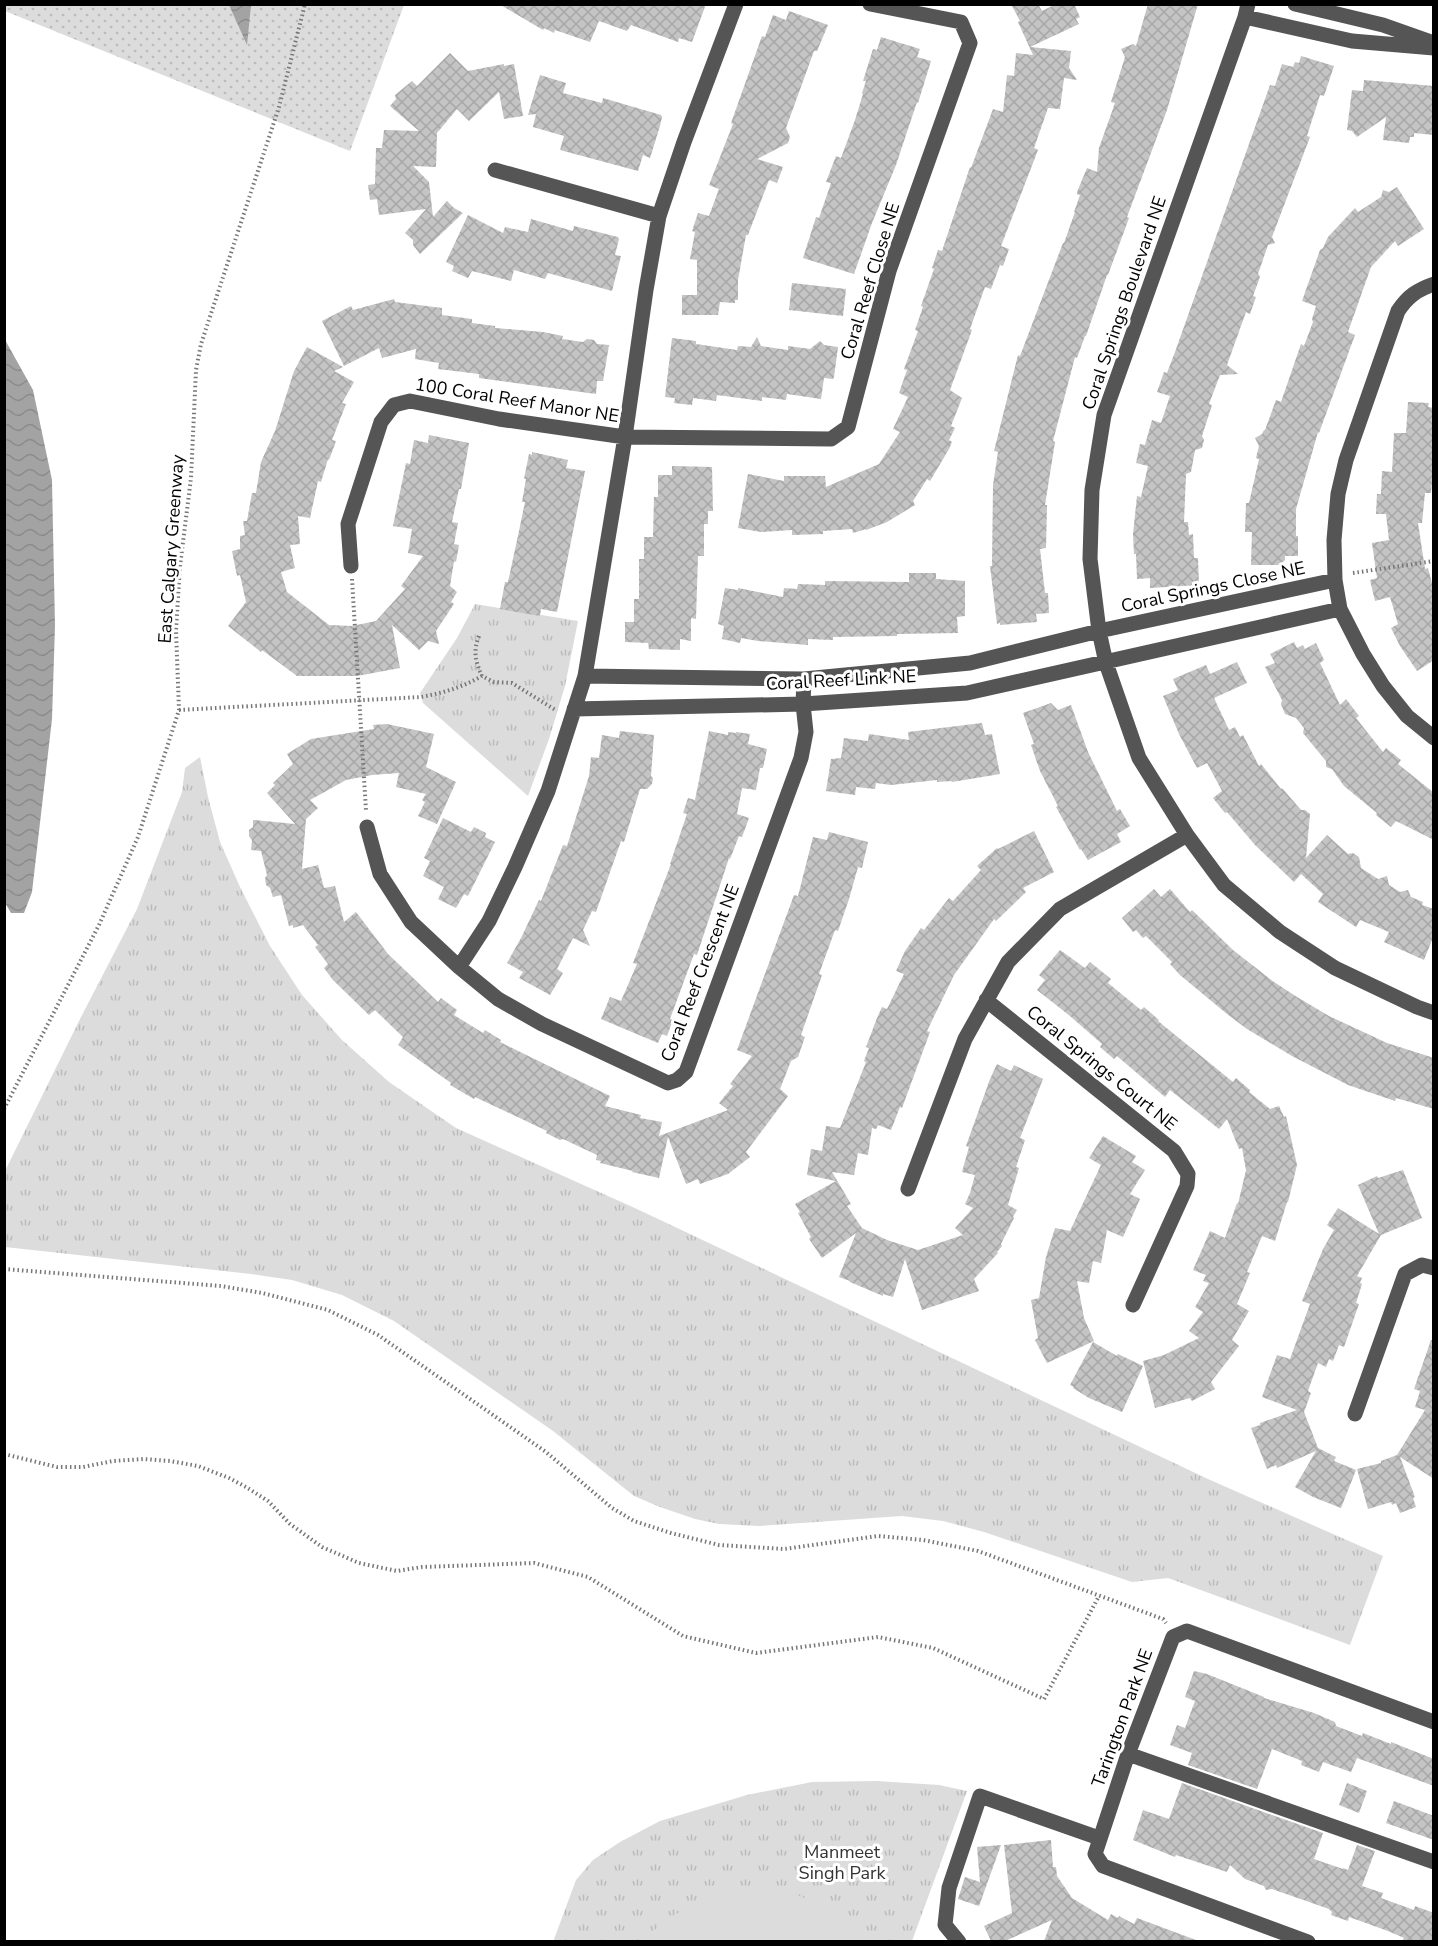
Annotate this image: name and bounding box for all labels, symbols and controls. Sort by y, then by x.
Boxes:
street label: Coral Springs Boulevard NE [1076,193,1172,413]
street label: Coral Reef Close NE [835,200,905,362]
street label: 100 Coral Reef Manor NE [413,372,621,428]
street label: East Calgary Greenway [152,453,190,644]
street label: Coral Springs Close NE [1119,556,1307,618]
street label: Coral Reef Link NE [765,664,917,696]
street label: Coral Reef Crescent NE [655,881,745,1065]
street label: Coral Springs Court NE [1022,1000,1182,1136]
street label: Tarington Park NE [1086,1645,1158,1791]
park label: Manmeet Singh Park [799,1840,886,1885]

